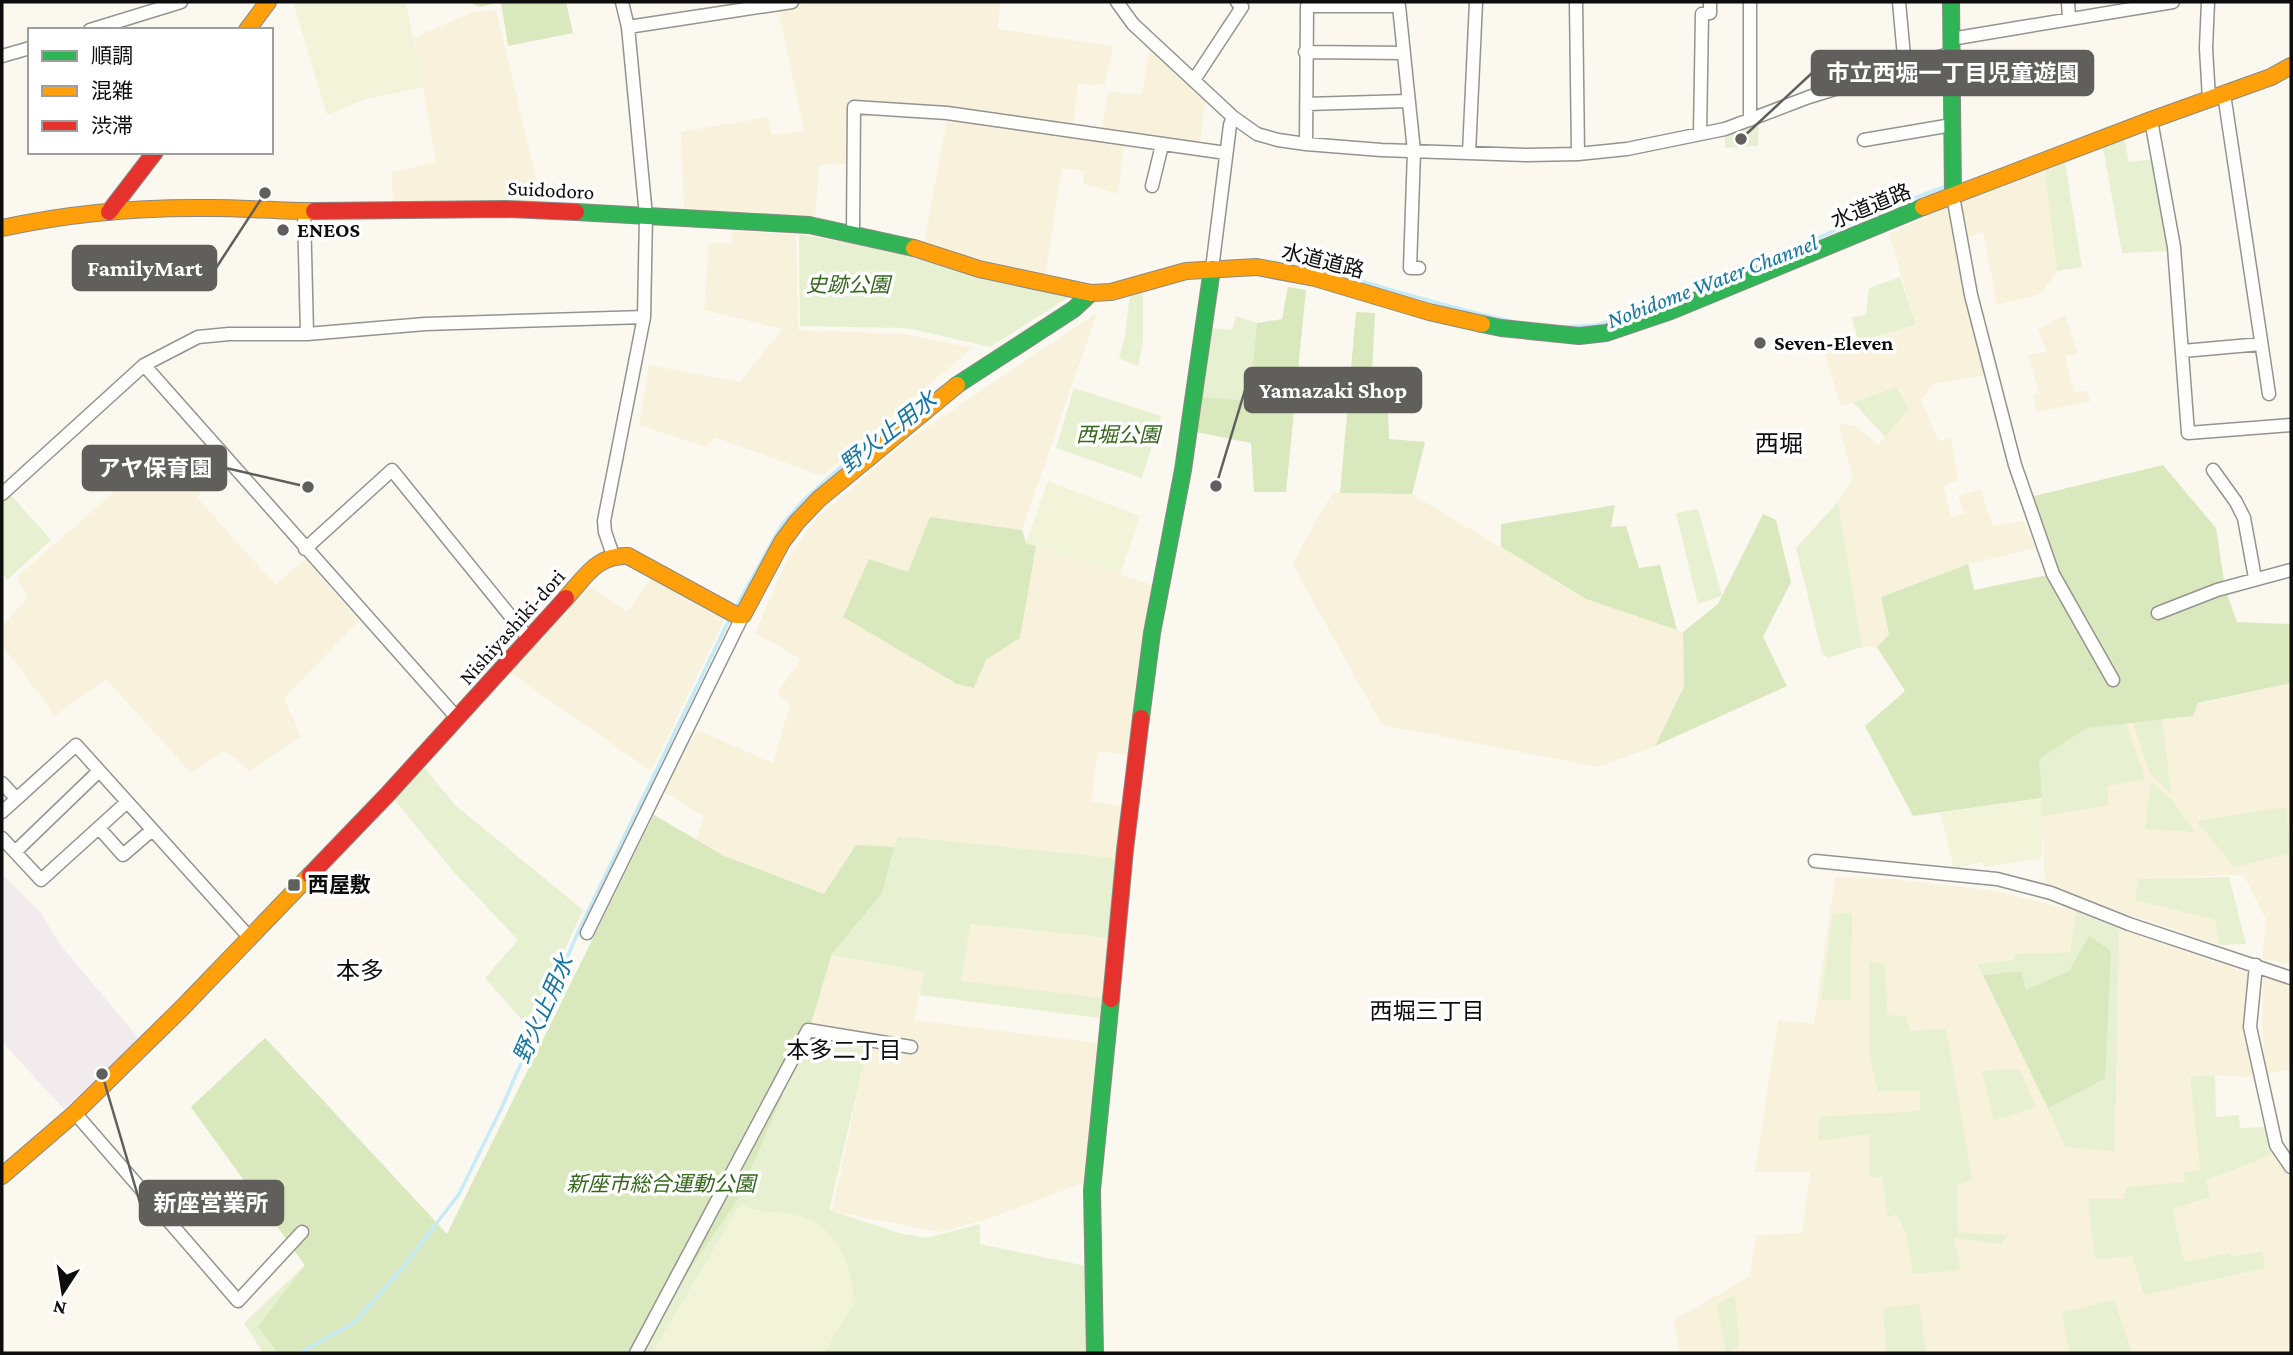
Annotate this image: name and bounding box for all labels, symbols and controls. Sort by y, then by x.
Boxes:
legend [28,28,273,154]
text: 順調 [91,44,133,68]
callout: 市立西堀一丁目児童遊園 [1812,51,2093,95]
text: 市立西堀一丁目児童遊園 [1827,60,2080,86]
text: 混雑 [91,79,133,103]
text: 渋滞 [91,114,133,138]
street label: Suidodoro [507,176,595,204]
street label: 水道道路 [1828,179,1914,233]
place label: ENEOS [297,218,360,242]
marker: ENEOS [275,222,291,238]
water label: Nobidome Water Channel [1603,229,1821,333]
street label: 水道道路 [1279,239,1367,283]
callout: FamilyMart [73,246,216,290]
text: FamilyMart [87,255,203,281]
park label: 史跡公園 [806,273,893,297]
place label: Seven-Eleven [1774,331,1893,355]
marker: Seven-Eleven [1752,335,1768,351]
callout: Yamazaki Shop [1245,368,1421,412]
text: Yamazaki Shop [1259,377,1407,403]
water label: 野火止用水 [835,385,944,478]
park label: 西堀公園 [1076,423,1163,447]
district label: 西堀 [1755,430,1803,457]
callout: アヤ保育園 [83,446,226,490]
text: アヤ保育園 [98,455,213,481]
street label: Nishiyashiki-dori [454,564,570,689]
place label: 西屋敷 [308,873,371,897]
marker: 西屋敷 [286,877,302,893]
water label: 野火止用水 [508,948,579,1067]
district label: 本多 [336,957,384,984]
district label: 西堀三丁目 [1370,998,1485,1024]
district label: 本多二丁目 [787,1037,902,1063]
park label: 新座市総合運動公園 [567,1172,758,1196]
callout: 新座営業所 [140,1181,283,1225]
text: 新座営業所 [154,1190,269,1216]
north arrow [28,1257,98,1327]
text: N [51,1297,68,1320]

